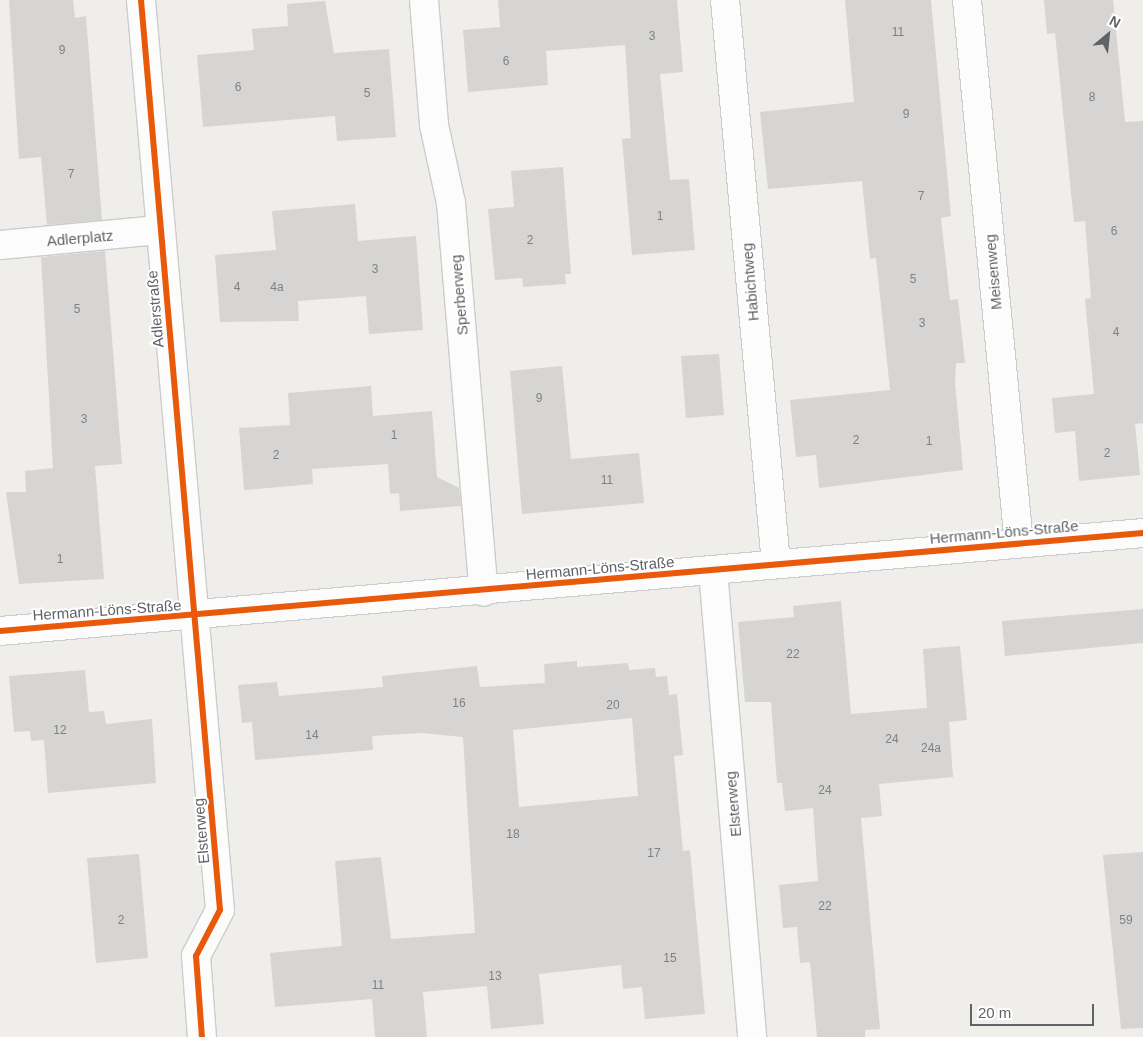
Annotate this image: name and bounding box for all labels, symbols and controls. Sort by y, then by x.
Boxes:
north arrow [1083,10,1133,60]
text: N [1107,12,1123,31]
house number: 11 [892,26,904,40]
house number: 3 [649,30,655,44]
house number: 9 [59,44,65,58]
house number: 6 [503,55,509,69]
house number: 6 [235,81,241,95]
house number: 5 [364,87,370,101]
house number: 8 [1089,91,1095,105]
house number: 9 [903,108,909,122]
house number: 7 [68,168,74,182]
house number: 7 [918,190,924,204]
house number: 1 [657,210,663,224]
house number: 6 [1111,225,1117,239]
street label: Adlerplatz [46,226,114,250]
street label: Meisenweg [981,233,1005,311]
house number: 2 [527,234,533,248]
street label: Habichtweg [738,242,762,322]
street label: Sperberweg [447,254,471,336]
house number: 3 [372,263,378,277]
street label: Adlerstraße [143,270,167,348]
house number: 5 [910,273,916,287]
house number: 4 [234,281,240,295]
house number: 4a [270,281,284,295]
house number: 5 [74,303,80,317]
house number: 3 [919,317,925,331]
house number: 4 [1113,326,1119,340]
house number: 9 [536,392,542,406]
house number: 3 [81,413,87,427]
house number: 1 [391,429,397,443]
house number: 2 [853,434,859,448]
house number: 1 [926,435,932,449]
house number: 2 [1104,447,1110,461]
house number: 2 [273,449,279,463]
house number: 11 [601,474,613,488]
street label: Hermann-Löns-Straße [929,517,1079,547]
house number: 1 [57,553,63,567]
street label: Hermann-Löns-Straße [525,553,675,583]
street label: Hermann-Löns-Straße [32,596,182,624]
house number: 22 [786,648,800,662]
house number: 16 [452,697,466,711]
house number: 20 [606,699,620,713]
house number: 12 [53,724,67,738]
house number: 14 [305,729,319,743]
house number: 24 [885,733,899,747]
house number: 24a [921,742,941,756]
street label: Elsterweg [721,770,745,838]
house number: 24 [818,784,832,798]
street label: Elsterweg [189,797,213,865]
house number: 18 [506,828,520,842]
house number: 17 [647,847,661,861]
house number: 22 [818,900,832,914]
house number: 2 [118,914,124,928]
house number: 59 [1119,914,1133,928]
house number: 15 [663,952,677,966]
house number: 13 [488,970,502,984]
house number: 11 [372,979,384,993]
scale bar [973,994,1097,1026]
text: 20 m [978,1004,1011,1021]

